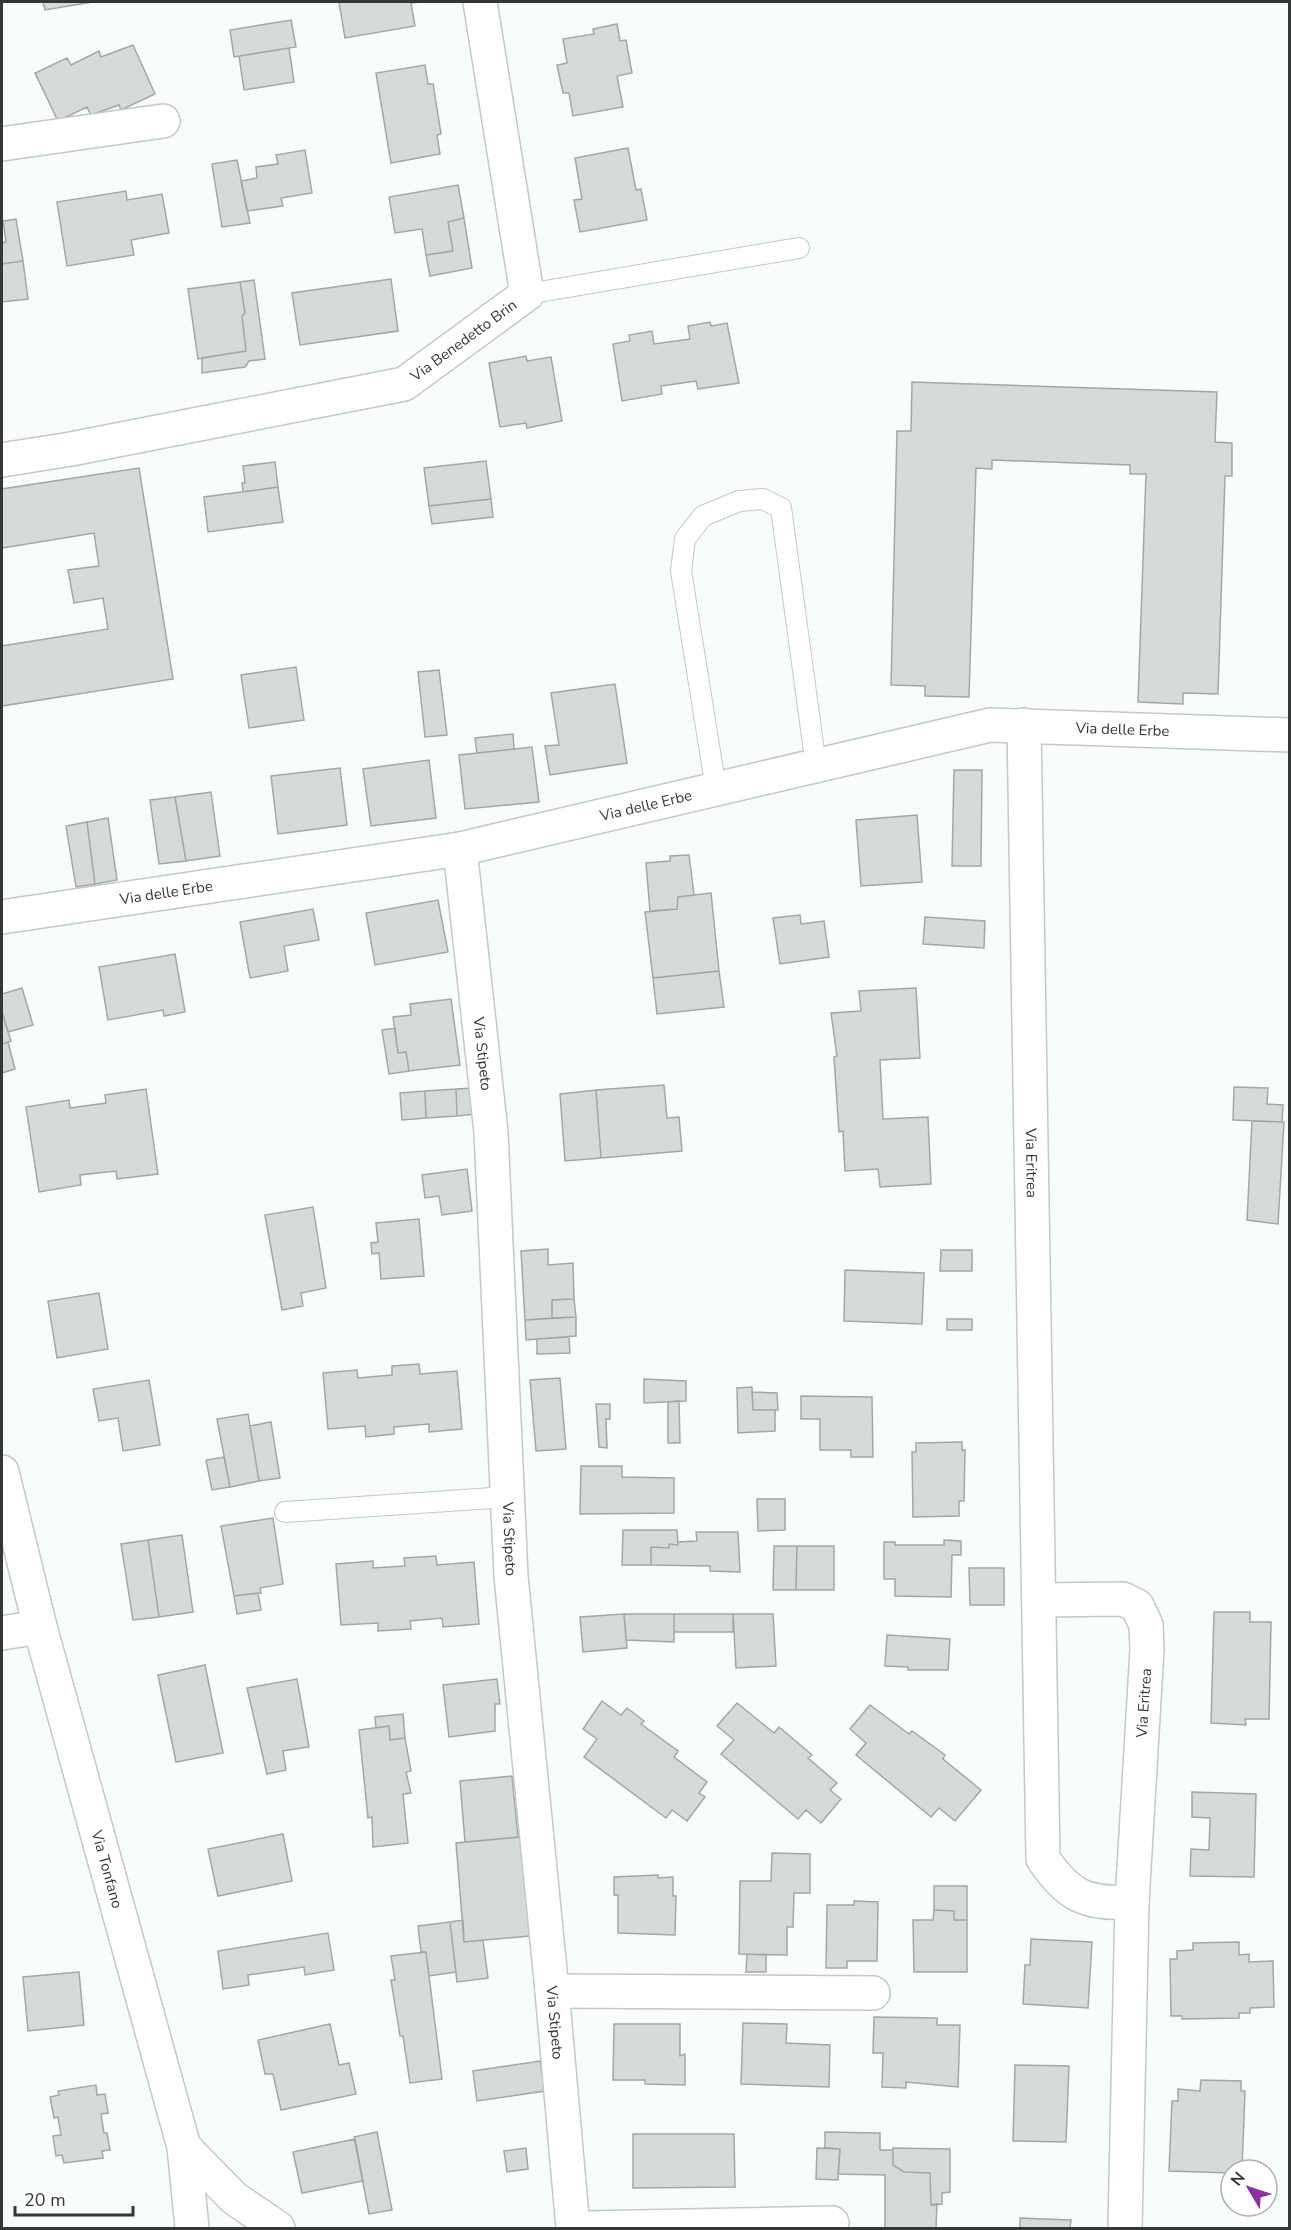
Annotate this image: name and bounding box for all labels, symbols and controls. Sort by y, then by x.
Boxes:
street label: Via Benedetto Brin [406,295,521,387]
street label: Via delle Erbe [1074,718,1170,741]
street label: Via delle Erbe [597,785,694,826]
street label: Via delle Erbe [117,876,214,910]
street label: Via Stipeto [468,1015,496,1092]
street label: Via Eritrea [1021,1127,1042,1198]
street label: Via Stipeto [498,1501,521,1576]
street label: Via Eritrea [1132,1668,1156,1739]
street label: Via Tonfano [86,1827,127,1911]
street label: Via Stipeto [542,1984,568,2060]
north arrow [1219,2158,1279,2218]
text: N [1226,2168,1250,2191]
scale bar [15,2179,134,2217]
text: 20 m [24,2188,66,2212]

